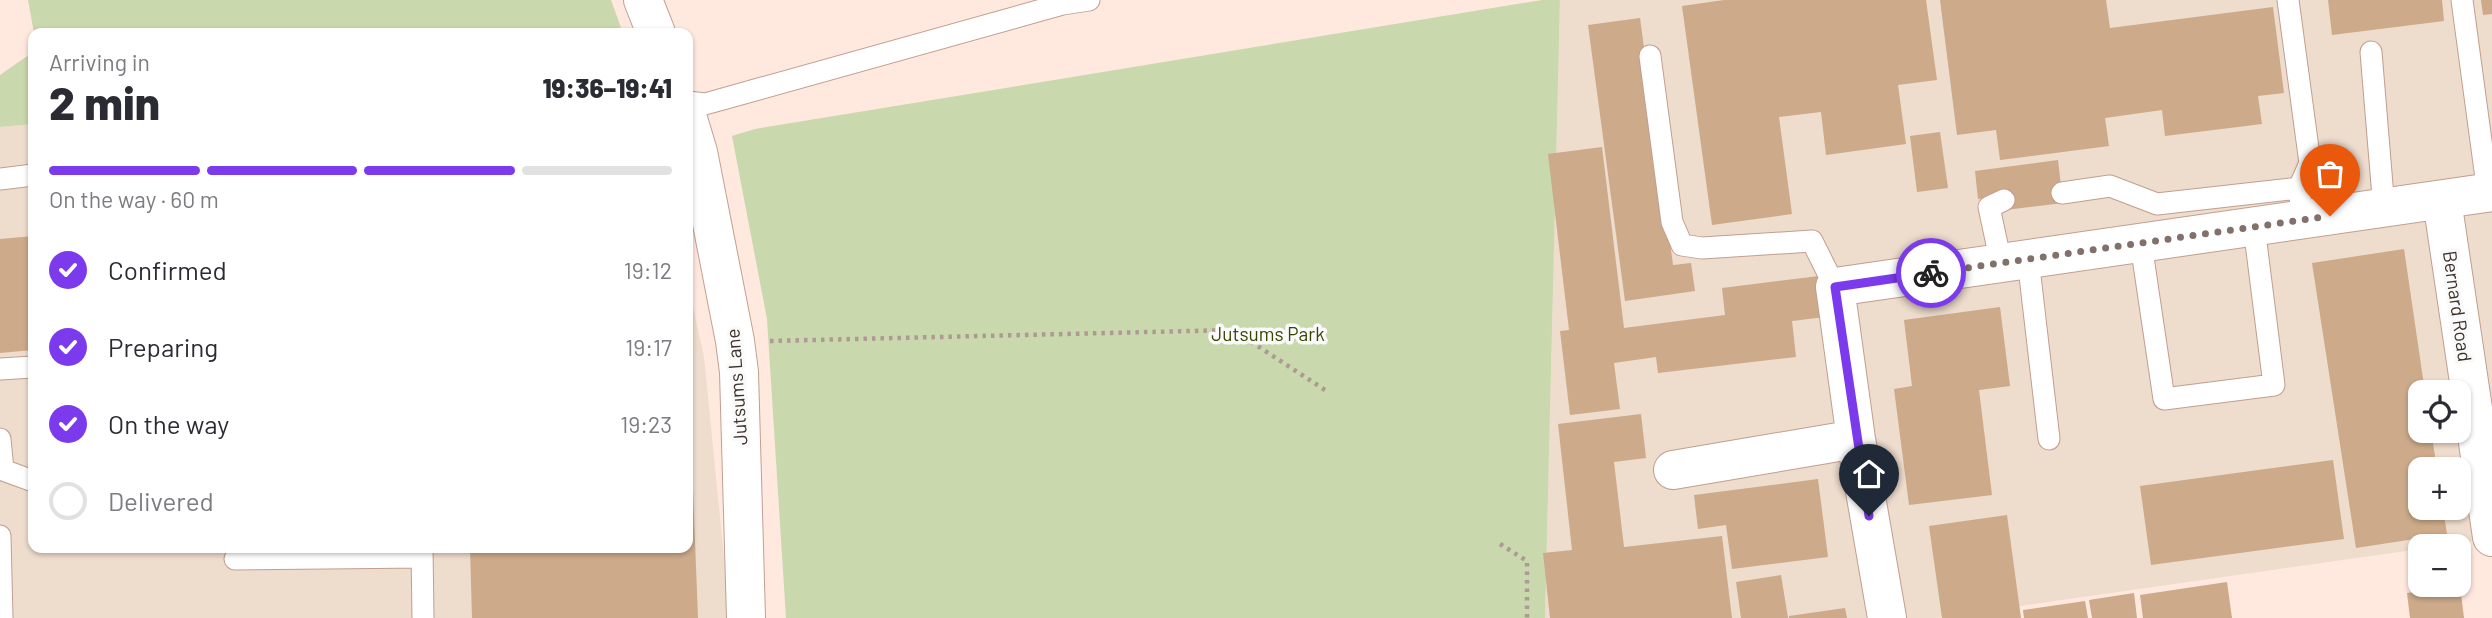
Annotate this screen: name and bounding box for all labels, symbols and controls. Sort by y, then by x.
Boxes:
text: Arriving in [49,48,150,76]
text: 19:36–19:41 [542,72,672,103]
text: 2 min [49,74,160,129]
pin [2300,144,2360,216]
icon: bag [2311,155,2349,193]
text: On the way · 60 m [49,185,219,213]
courier [1896,238,1966,308]
street label: Bernard Road [2439,249,2477,363]
icon: check [49,251,87,289]
text: Confirmed [108,254,227,285]
icon: bike [1912,254,1950,292]
text: 19:12 [624,256,672,284]
park label: Jutsums Park [1211,322,1325,345]
icon: check [49,328,87,366]
street label: Jutsums Lane [720,328,752,446]
text: Preparing [108,331,218,362]
text: 19:17 [625,333,672,361]
map controls [2408,380,2471,597]
button: locate [2408,380,2471,443]
icon: check [49,405,87,443]
text: On the way [108,408,229,439]
text: 19:23 [620,410,672,438]
pin [1839,444,1899,516]
icon: home [1850,455,1888,493]
button: + [2408,457,2471,520]
text: Delivered [108,485,214,516]
button: − [2408,534,2471,597]

